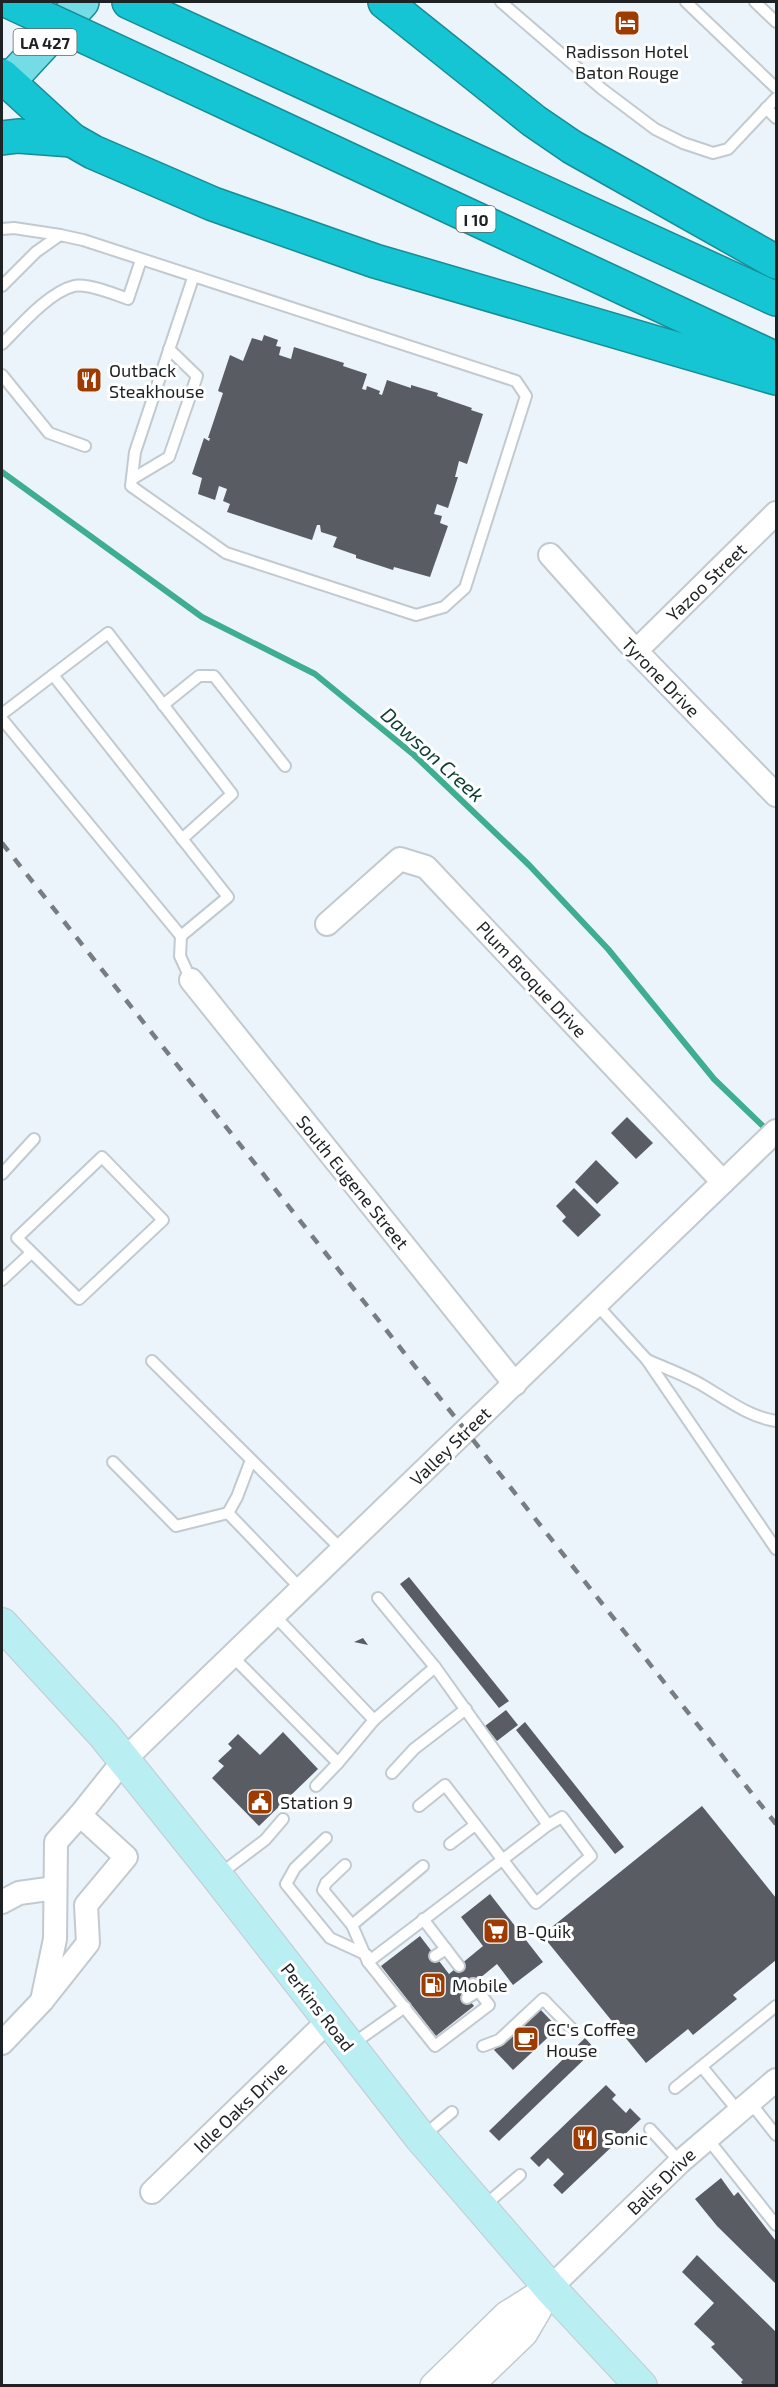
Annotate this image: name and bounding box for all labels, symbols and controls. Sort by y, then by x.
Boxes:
hotel icon: Radisson Hotel Baton Rouge [612,8,642,38]
road number: LA 427 [14,29,76,55]
place label: Radisson Hotel Baton Rouge [566,40,689,83]
road number: I 10 [456,206,496,232]
place label: Outback Steakhouse [109,359,204,402]
restaurant icon: Outback Steakhouse [74,365,104,395]
street label: Yazoo Street [661,538,751,626]
street label: Tyrone Drive [617,632,705,722]
water label: Dawson Creek [377,702,489,806]
street label: Plum Broque Drive [472,916,592,1042]
street label: South Eugene Street [292,1111,414,1254]
street label: Valley Street [405,1402,495,1490]
public building icon: Station 9 [245,1787,275,1817]
place label: Station 9 [280,1791,353,1813]
supermarket icon: B-Quik [481,1916,511,1946]
place label: B-Quik [516,1920,571,1942]
street label: Perkins Road [277,1958,359,2056]
fuel station icon: Mobile [418,1970,448,2000]
place label: Mobile [452,1974,508,1996]
place label: CC's Coffee House [546,2018,636,2061]
cafe icon: CC's Coffee House [511,2024,541,2054]
street label: Idle Oaks Drive [189,2057,291,2157]
restaurant icon: Sonic [570,2123,600,2153]
place label: Sonic [604,2127,648,2149]
street label: Balis Drive [622,2143,700,2219]

